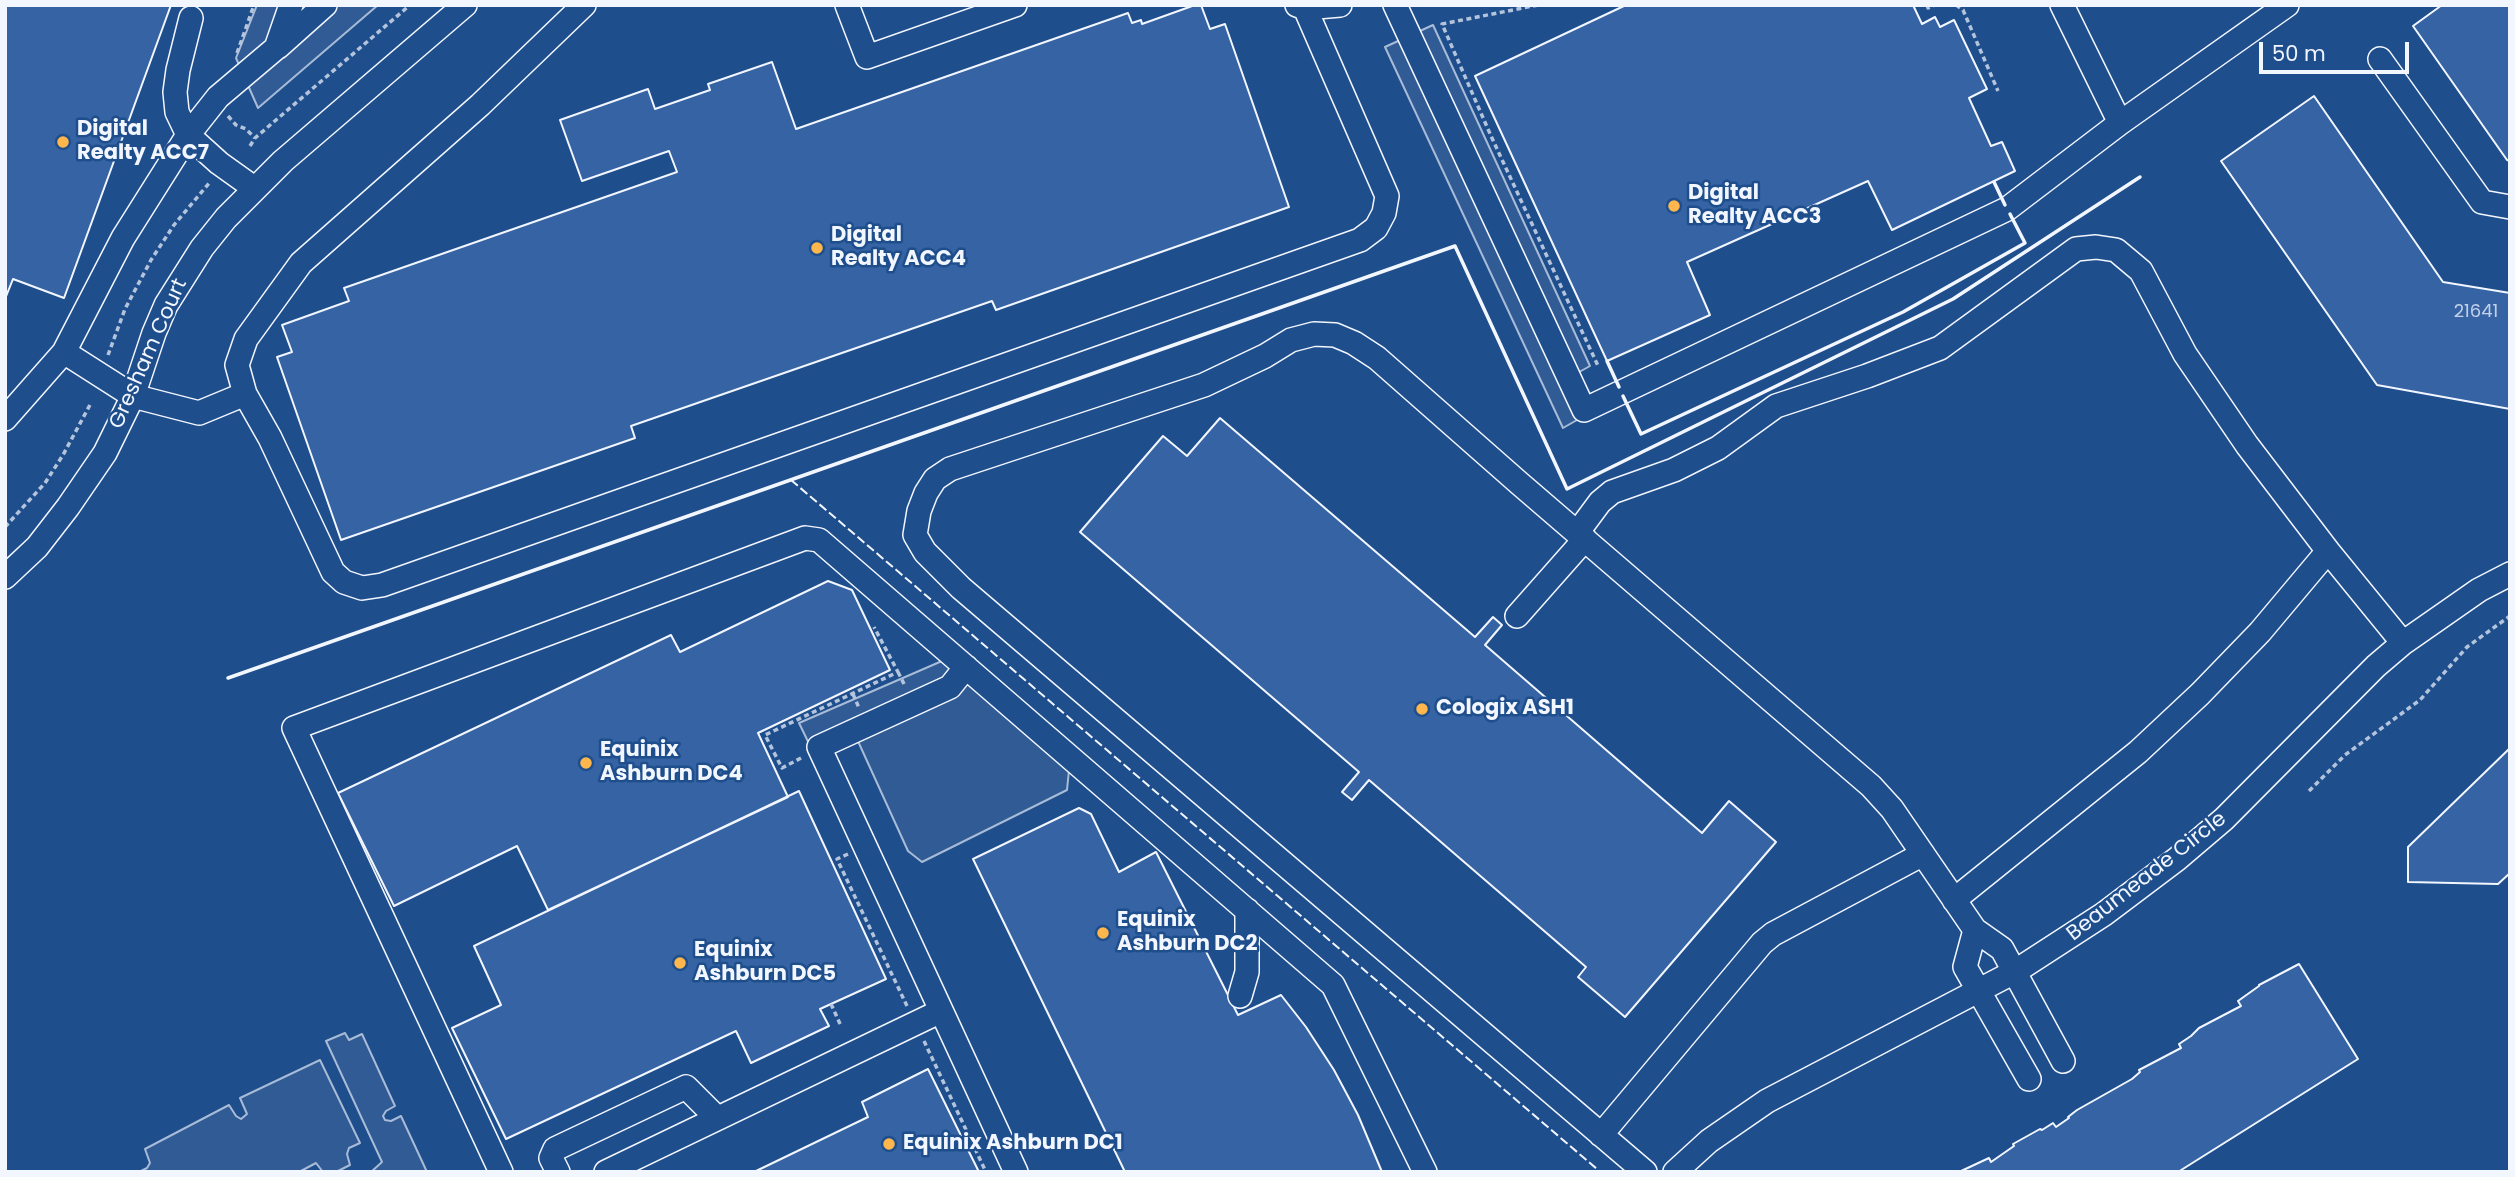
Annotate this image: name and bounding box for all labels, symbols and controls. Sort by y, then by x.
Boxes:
scale bar [2263,28,2414,72]
text: 50 m [2272,39,2326,68]
place label: Digital Realty ACC7 [77,117,209,167]
marker: Digital Realty ACC7 [55,134,71,150]
place label: Digital Realty ACC3 [1688,181,1822,231]
marker: Digital Realty ACC3 [1666,198,1682,214]
place label: Digital Realty ACC4 [831,223,966,273]
marker: Digital Realty ACC4 [809,240,825,256]
street label: Gresham Court [105,275,193,433]
house number: 21641 [2454,301,2498,323]
place label: Cologix ASH1 [1436,696,1574,722]
marker: Cologix ASH1 [1414,701,1430,717]
place label: Equinix Ashburn DC4 [600,738,743,788]
marker: Equinix Ashburn DC4 [578,755,594,771]
street label: Beaumeade Circle [2062,807,2232,947]
place label: Equinix Ashburn DC2 [1117,908,1258,958]
marker: Equinix Ashburn DC2 [1095,925,1111,941]
place label: Equinix Ashburn DC5 [694,938,836,988]
marker: Equinix Ashburn DC5 [672,955,688,971]
place label: Equinix Ashburn DC1 [903,1131,1123,1157]
marker: Equinix Ashburn DC1 [881,1136,897,1152]

